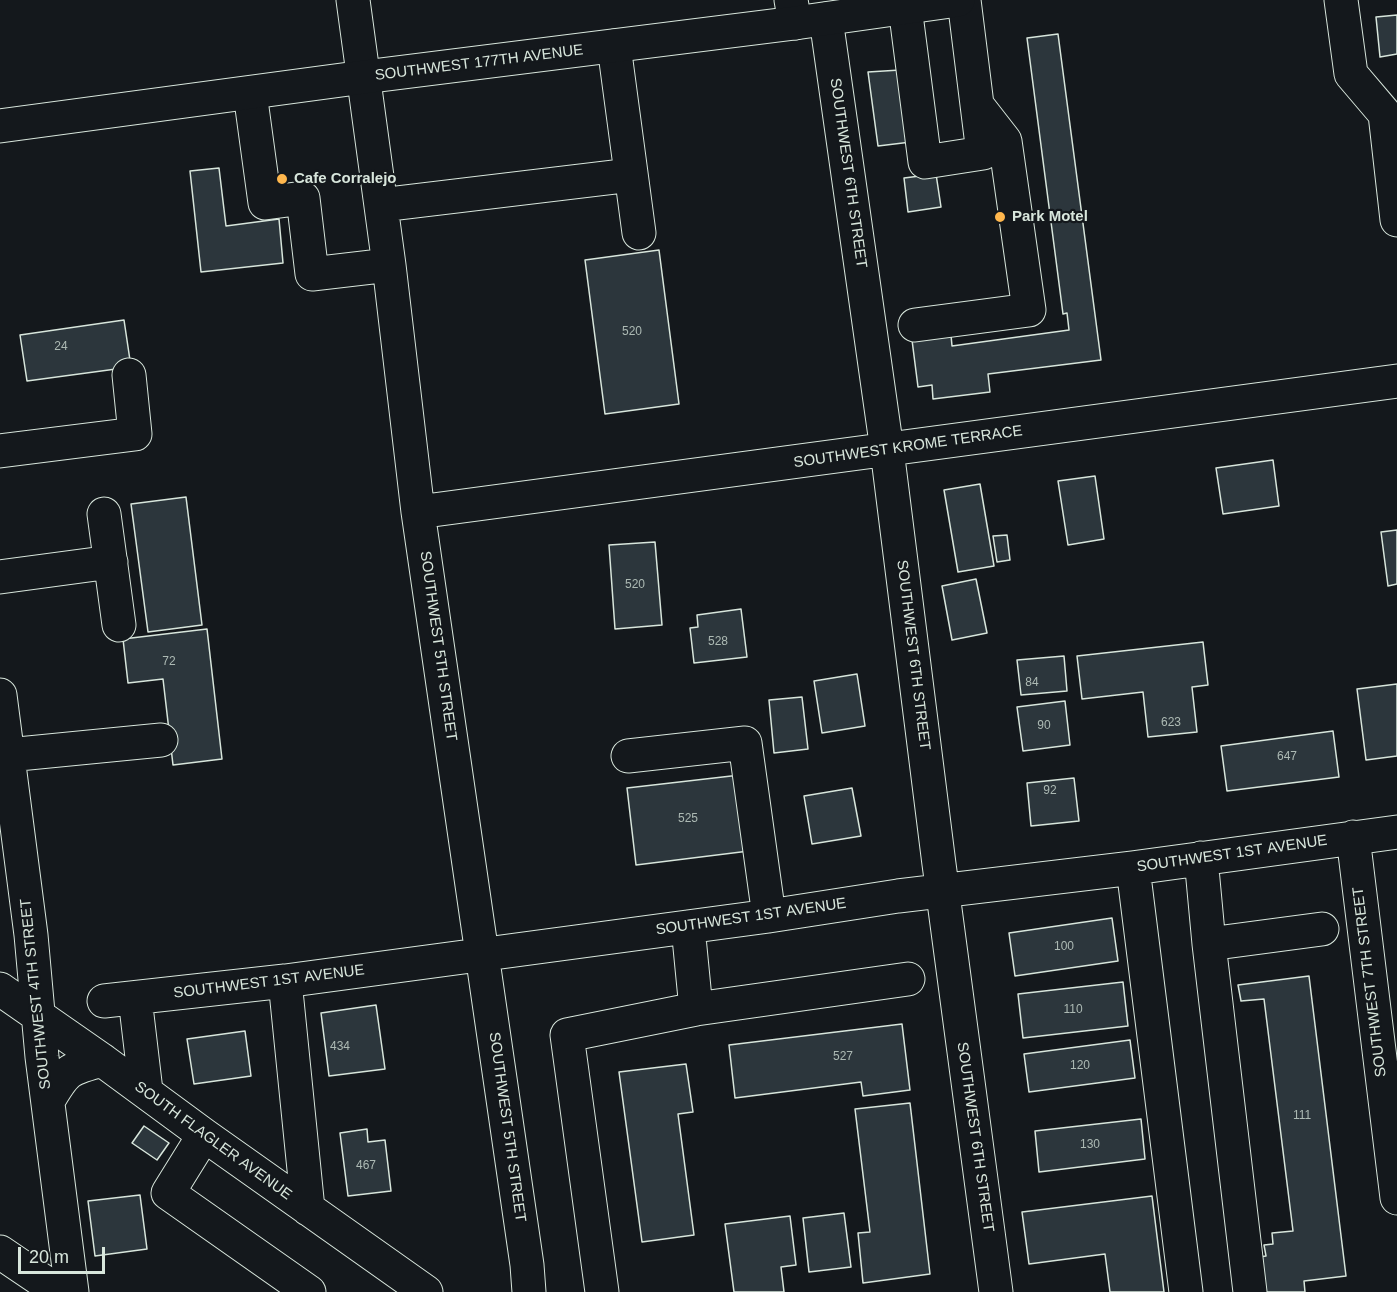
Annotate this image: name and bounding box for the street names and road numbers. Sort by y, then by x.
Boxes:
street label: SOUTHWEST 177TH AVENUE [374,41,584,85]
street label: SOUTHWEST 6TH STREET [826,77,870,269]
street label: SOUTHWEST KROME TERRACE [792,422,1024,472]
street label: SOUTHWEST 5TH STREET [416,550,460,742]
street label: SOUTHWEST 6TH STREET [892,559,934,751]
street label: SOUTHWEST 1ST AVENUE [1136,832,1328,876]
street label: SOUTHWEST 7TH STREET [1349,886,1391,1078]
street label: SOUTHWEST 1ST AVENUE [655,895,847,939]
street label: SOUTHWEST 4TH STREET [17,898,55,1090]
street label: SOUTHWEST 1ST AVENUE [172,961,366,1003]
street label: SOUTHWEST 5TH STREET [485,1031,529,1223]
street label: SOUTHWEST 6TH STREET [953,1041,997,1233]
street label: SOUTH FLAGLER AVENUE [131,1078,295,1204]

